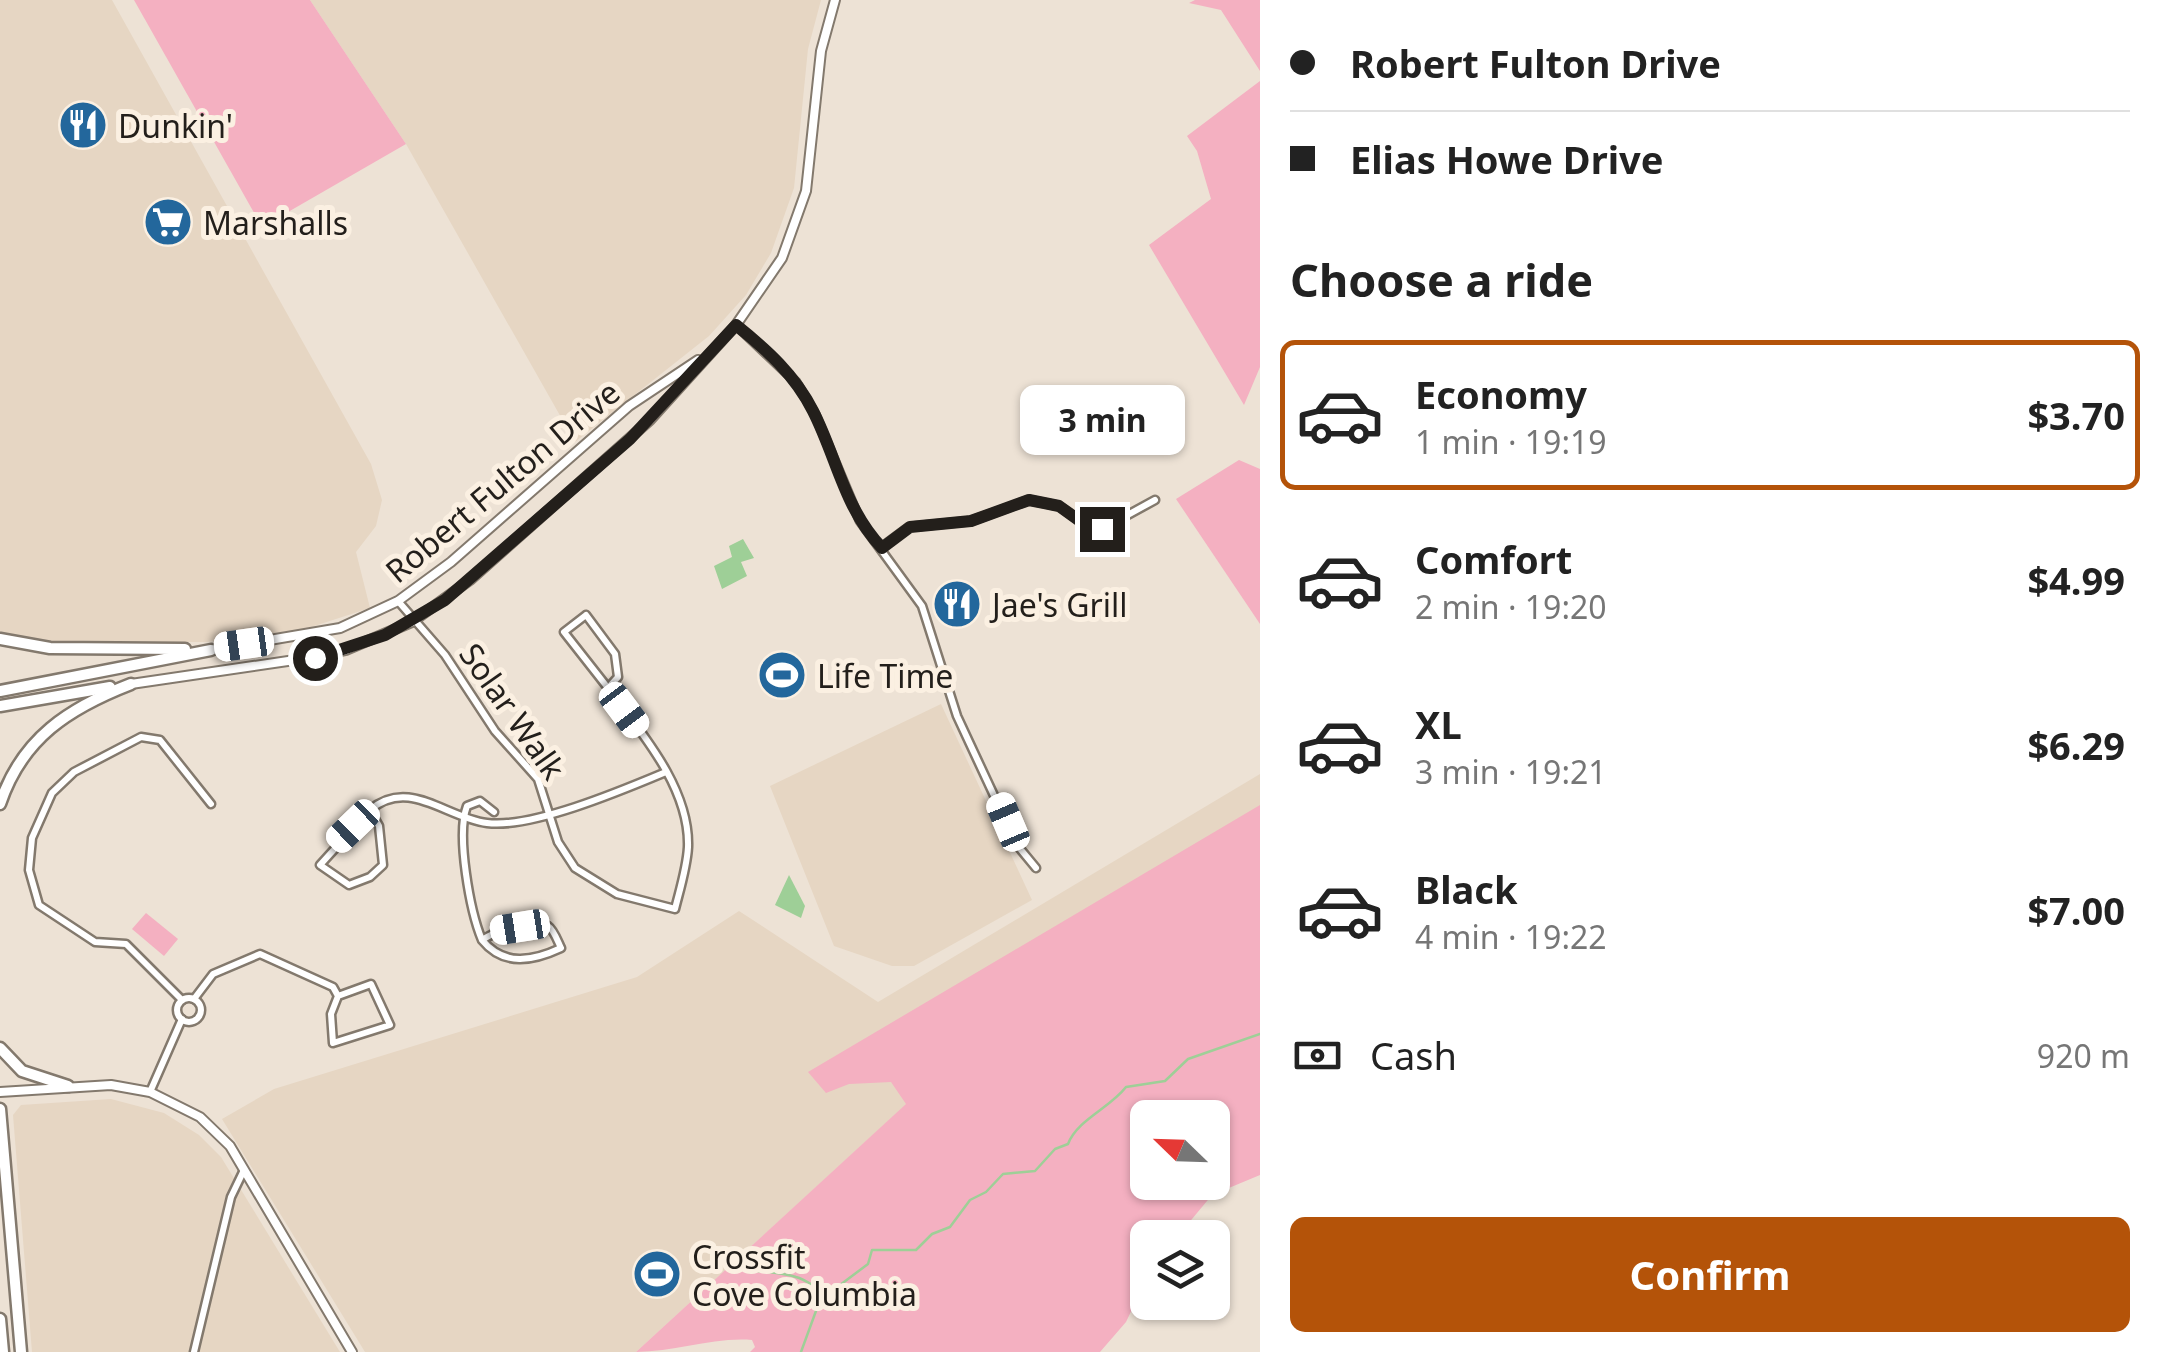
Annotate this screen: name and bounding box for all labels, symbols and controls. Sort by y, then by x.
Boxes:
text: Robert Fulton Drive [1350,37,1721,89]
restaurant icon: Dunkin' [57,99,109,151]
place label: Dunkin' [118,104,233,147]
text: Elias Howe Drive [1350,133,1663,185]
supermarket icon: Marshalls [142,196,194,248]
place label: Marshalls [203,201,348,244]
text: Choose a ride [1290,249,1593,310]
text: Economy [1415,368,1587,420]
street label: Robert Fulton Drive [376,370,628,592]
icon: car [1295,370,1385,460]
callout: 3 min [1020,384,1184,454]
text: $3.70 [2027,389,2125,441]
text: 3 min [1058,398,1147,441]
text: 1 min · 19:19 [1415,420,1607,463]
route end [1080,507,1125,552]
text: Comfort [1415,533,1572,585]
icon: car [1295,535,1385,625]
text: $4.99 [2027,554,2125,606]
restaurant icon: Jae's Grill [931,578,983,630]
place label: Jae's Grill [989,583,1128,626]
text: 2 min · 19:20 [1415,585,1607,628]
car [212,625,276,663]
street label: Solar Walk [450,634,576,788]
route start [293,636,338,681]
sports icon: Life Time [756,649,808,701]
place label: Life Time [817,654,953,697]
car [594,677,654,743]
text: XL [1415,698,1462,750]
icon: car [1295,700,1385,790]
text: $6.29 [2027,719,2125,771]
text: 3 min · 19:21 [1415,750,1607,793]
car [982,789,1034,855]
car [321,794,385,858]
text: Black [1415,863,1518,915]
icon: car [1295,865,1385,955]
text: $7.00 [2027,884,2125,936]
car [488,907,552,947]
text: 4 min · 19:22 [1415,915,1607,958]
icon: cash [1290,1028,1345,1083]
text: Cash [1370,1029,1457,1081]
text: 920 m [2037,1034,2130,1077]
north arrow [1130,1100,1230,1200]
map controls [1130,1100,1230,1320]
button: Confirm [1290,1217,2130,1332]
button: layers [1130,1220,1230,1320]
place label: Crossfit Cove Columbia [692,1235,917,1315]
sports icon: Crossfit Cove Columbia [631,1248,683,1300]

